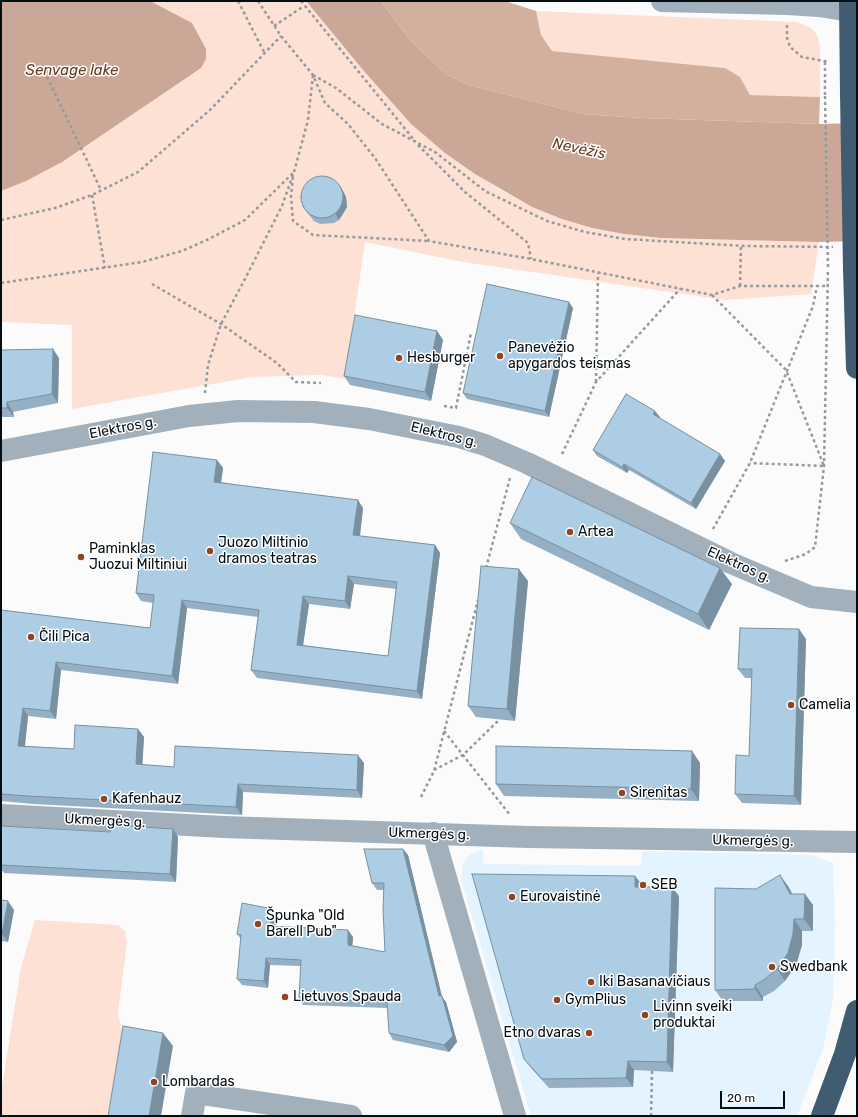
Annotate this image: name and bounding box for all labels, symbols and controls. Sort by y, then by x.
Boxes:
water label: Senvage lake [26,62,118,80]
water label: Nevėžis [551,135,607,163]
place label: Panevėžio apygardos teismas [508,340,631,372]
place label: Hesburger [407,350,475,366]
marker: Panevėžio apygardos teismas [495,351,505,361]
marker: Hesburger [394,353,404,363]
street label: Elektros g. [88,413,158,443]
street label: Elektros g. [409,419,479,451]
place label: Artea [578,524,614,540]
marker: Artea [565,527,575,537]
place label: Juozo Miltinio dramos teatras [218,535,317,568]
place label: Paminklas Juozui Miltiniui [89,541,187,574]
street label: Elektros g. [704,543,774,587]
marker: Juozo Miltinio dramos teatras [205,546,215,556]
marker: Paminklas Juozui Miltiniui [76,552,86,562]
place label: Čili Pica [39,629,90,645]
marker: Čili Pica [26,632,36,642]
place label: Camelia [799,697,851,713]
marker: Camelia [786,700,796,710]
place label: Sirenitas [630,785,687,801]
marker: Sirenitas [617,788,627,798]
place label: Kafenhauz [112,791,181,807]
marker: Kafenhauz [99,794,109,804]
street label: Ukmergės g. [64,810,146,832]
street label: Ukmergės g. [388,824,470,844]
street label: Ukmergės g. [712,832,794,850]
place label: SEB [651,877,678,893]
marker: SEB [638,880,648,890]
place label: Eurovaistinė [520,889,601,905]
marker: Eurovaistinė [507,892,517,902]
place label: Špunka "Old Barell Pub" [266,908,345,940]
marker: Špunka "Old Barell Pub" [253,919,263,929]
place label: Swedbank [780,959,848,975]
marker: Swedbank [767,962,777,972]
place label: Iki Basanavičiaus [599,974,710,990]
marker: Iki Basanavičiaus [586,977,596,987]
place label: Lietuvos Spauda [293,989,401,1005]
marker: Lietuvos Spauda [280,992,290,1002]
place label: GymPlius [565,992,626,1008]
marker: GymPlius [552,995,562,1005]
place label: Livinn sveiki produktai [653,999,732,1032]
marker: Livinn sveiki produktai [640,1010,650,1020]
place label: Etno dvaras [504,1025,581,1041]
marker: Etno dvaras [584,1028,594,1038]
place label: Lombardas [162,1074,235,1090]
marker: Lombardas [149,1077,159,1087]
scale bar [722,1083,787,1109]
text: 20 m [727,1091,755,1105]

